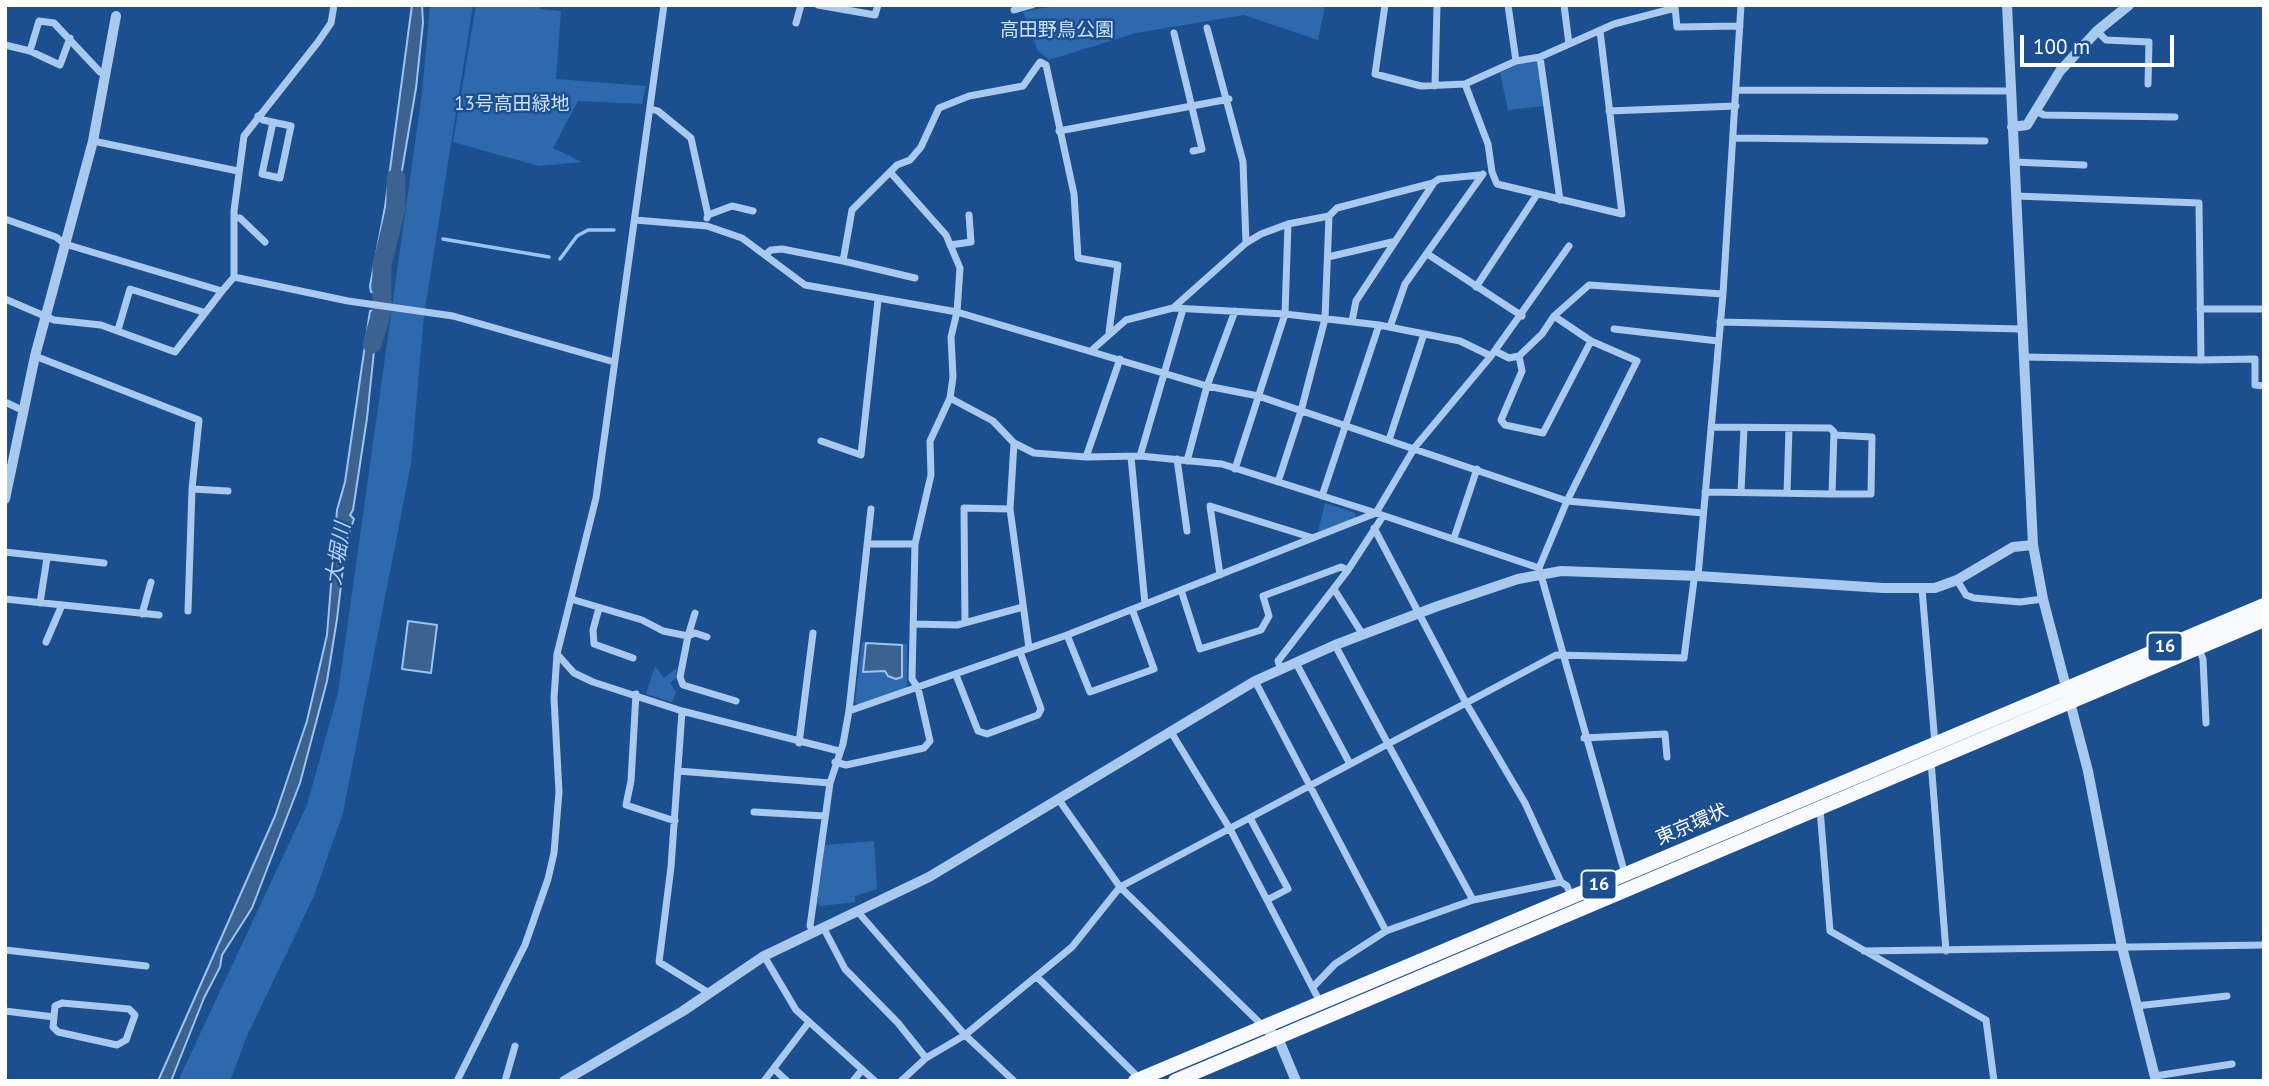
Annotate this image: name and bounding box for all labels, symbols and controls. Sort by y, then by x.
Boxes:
park label: 高田野鳥公園 [1000,20,1114,42]
scale bar [2024,21,2178,65]
text: 100 m [2033,33,2090,60]
park label: 13号高田緑地 [454,94,570,116]
water label: 大堀川 [322,521,356,587]
road number: 16 [2148,632,2182,662]
street label: 東京環状 [1653,800,1731,850]
road number: 16 [1582,870,1616,900]

